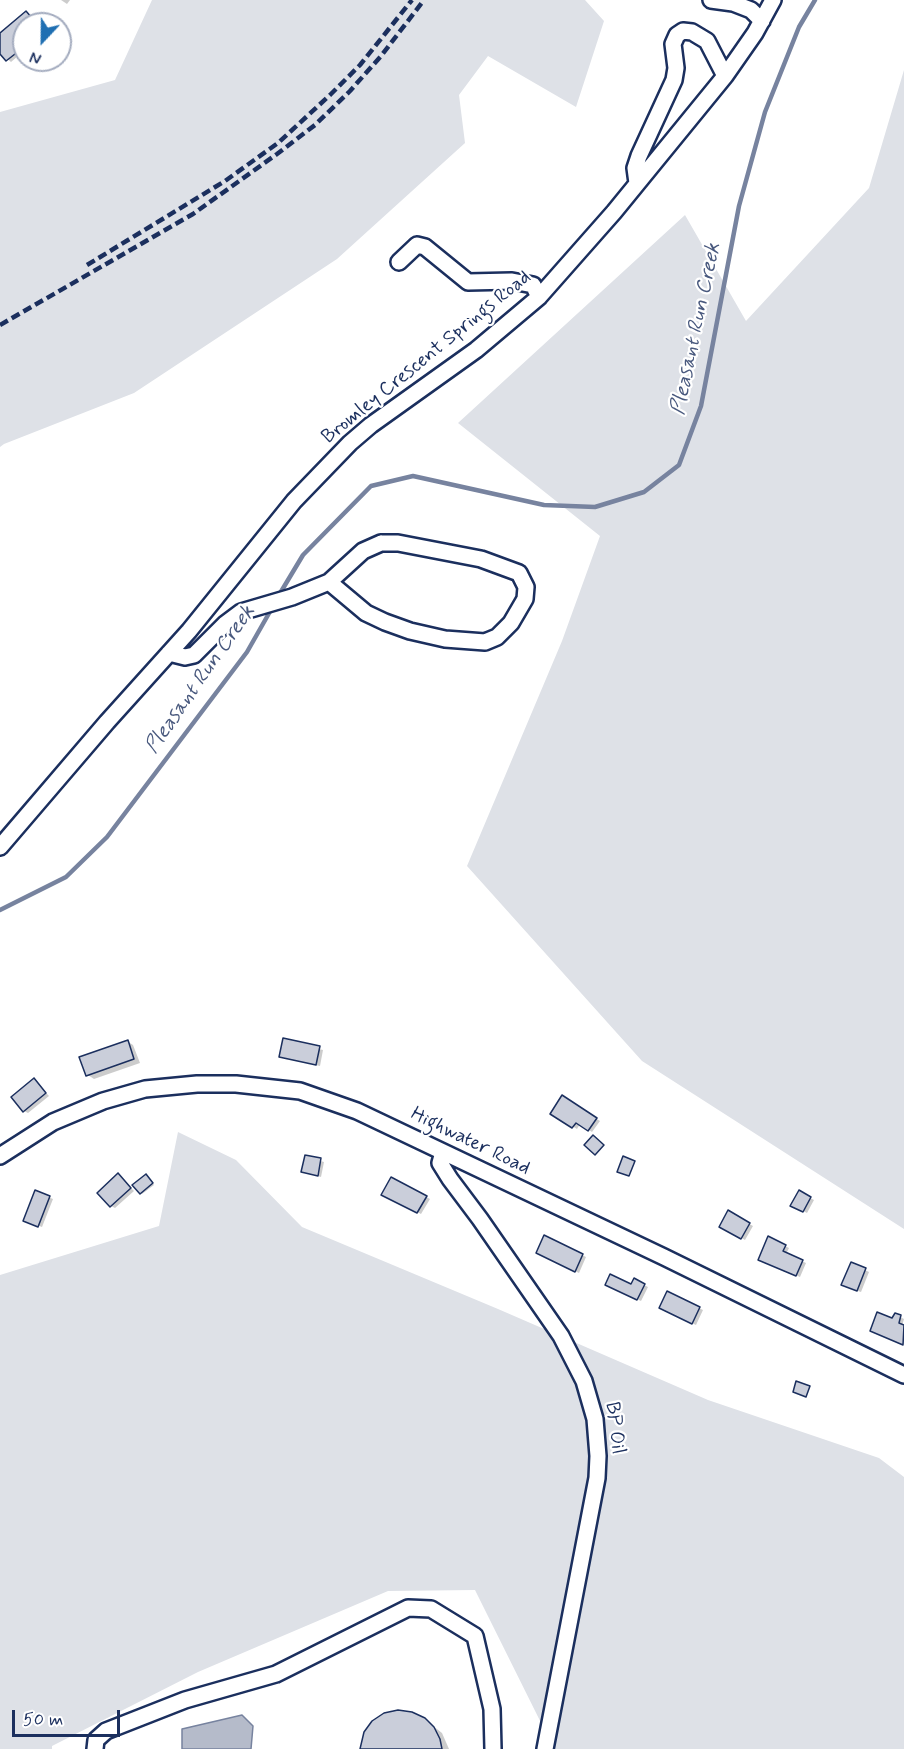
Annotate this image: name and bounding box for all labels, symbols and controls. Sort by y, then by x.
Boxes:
north arrow [12,12,72,72]
text: N [27,46,45,69]
water label: Pleasant Run Creek [666,241,728,417]
street label: Bromley Crescent Springs Road [317,266,537,450]
water label: Pleasant Run Creek [140,601,262,759]
street label: Highwater Road [406,1103,534,1181]
street label: BP Oil [599,1400,629,1456]
scale bar [15,1698,123,1736]
text: 50 m [23,1708,63,1732]

